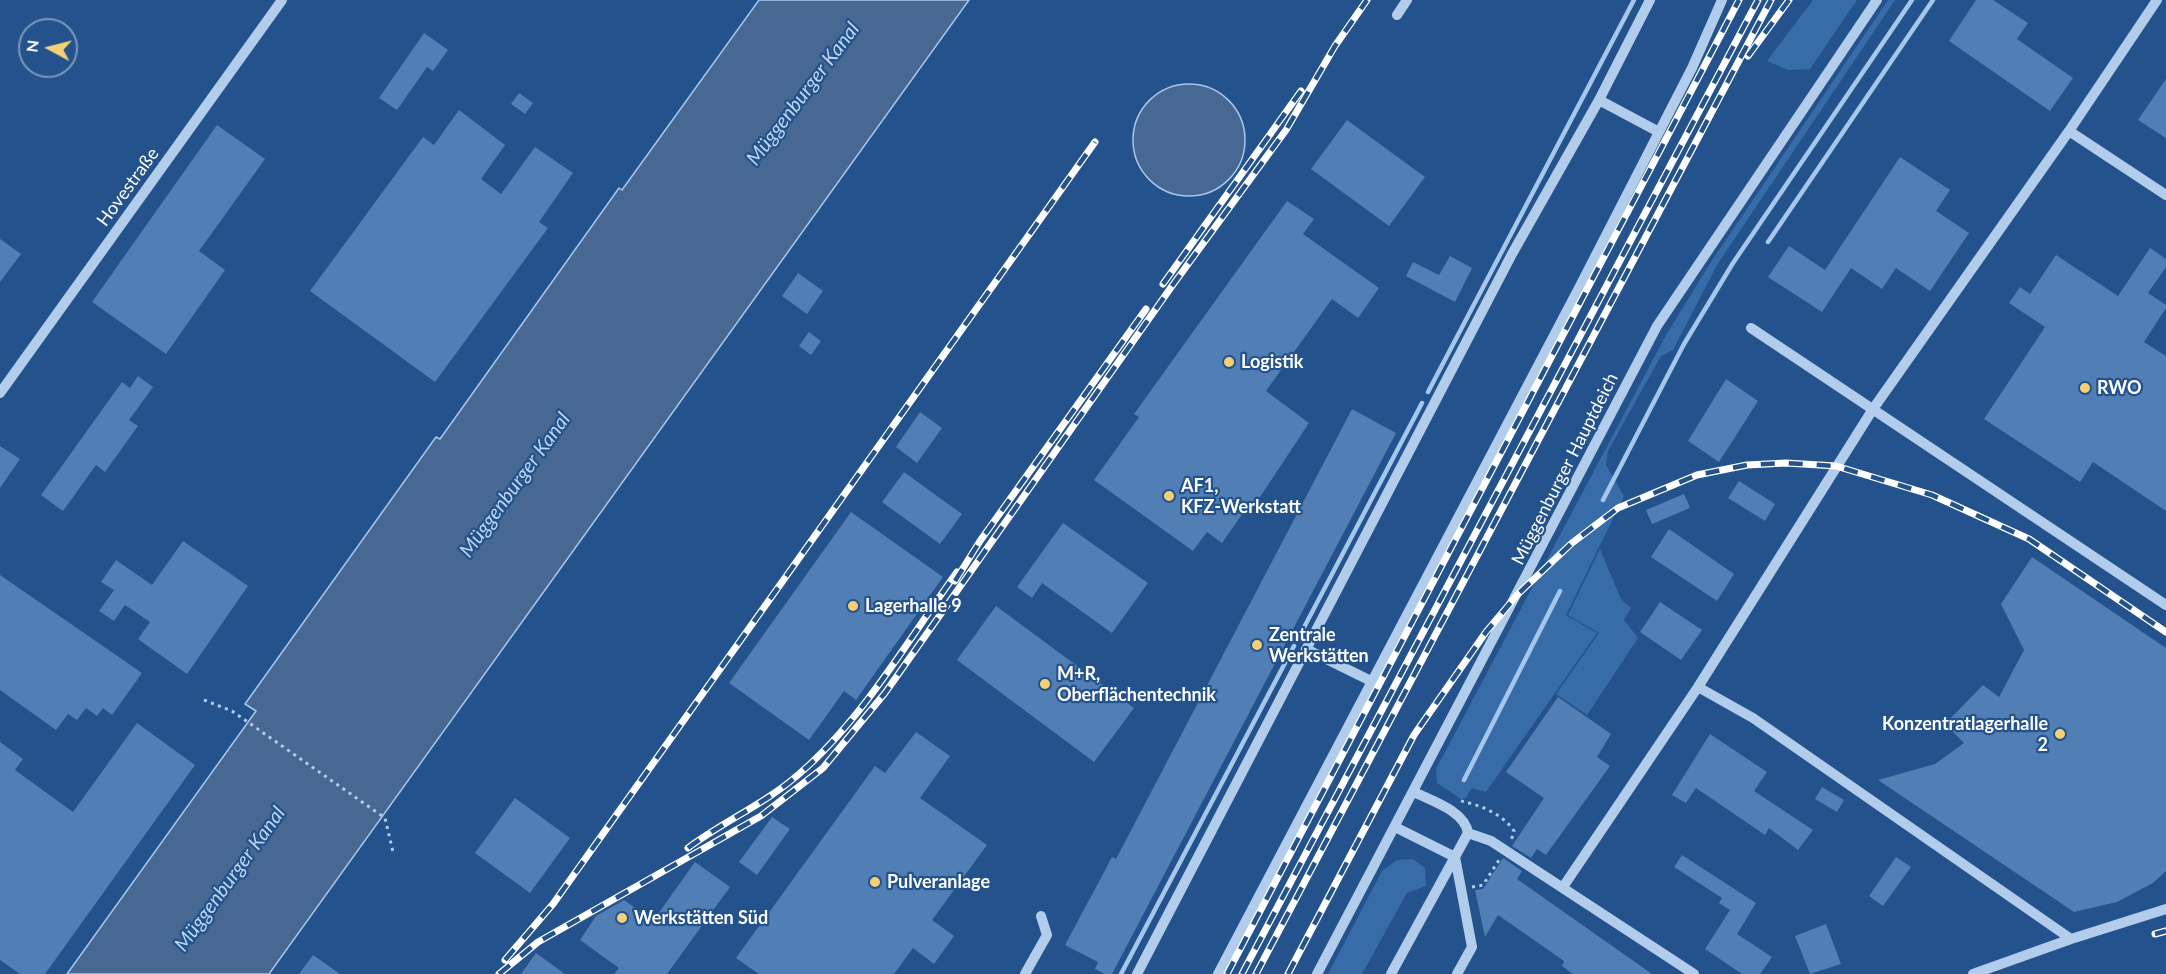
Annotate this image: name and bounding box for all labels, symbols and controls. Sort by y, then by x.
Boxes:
north arrow [18,18,78,78]
water label: Müggenburger Kanal [741,18,865,170]
text: N [21,39,42,53]
street label: Hovestraße [92,144,164,230]
place label: Logistik [1241,351,1303,373]
marker: Logistik [1222,355,1236,369]
street label: Müggenburger Hauptdeich [1507,369,1623,569]
place label: RWO [2097,377,2141,399]
marker: RWO [2078,381,2092,395]
water label: Müggenburger Kanal [455,408,575,562]
place label: AF1, KFZ-Werkstatt [1181,475,1301,518]
marker: AF1, KFZ-Werkstatt [1162,489,1176,503]
place label: Lagerhalle 9 [865,595,962,617]
marker: Lagerhalle 9 [846,599,860,613]
place label: Zentrale Werkstätten [1269,624,1369,666]
marker: Zentrale Werkstätten [1250,638,1264,652]
place label: M+R, Oberflächentechnik [1057,663,1216,706]
marker: M+R, Oberflächentechnik [1038,677,1052,691]
place label: Konzentratlagerhalle 2 [1882,713,2048,756]
marker: Konzentratlagerhalle 2 [2053,727,2067,741]
water label: Müggenburger Kanal [170,802,290,956]
place label: Pulveranlage [887,871,990,893]
marker: Pulveranlage [868,875,882,889]
place label: Werkstätten Süd [634,907,768,929]
marker: Werkstätten Süd [615,911,629,925]

